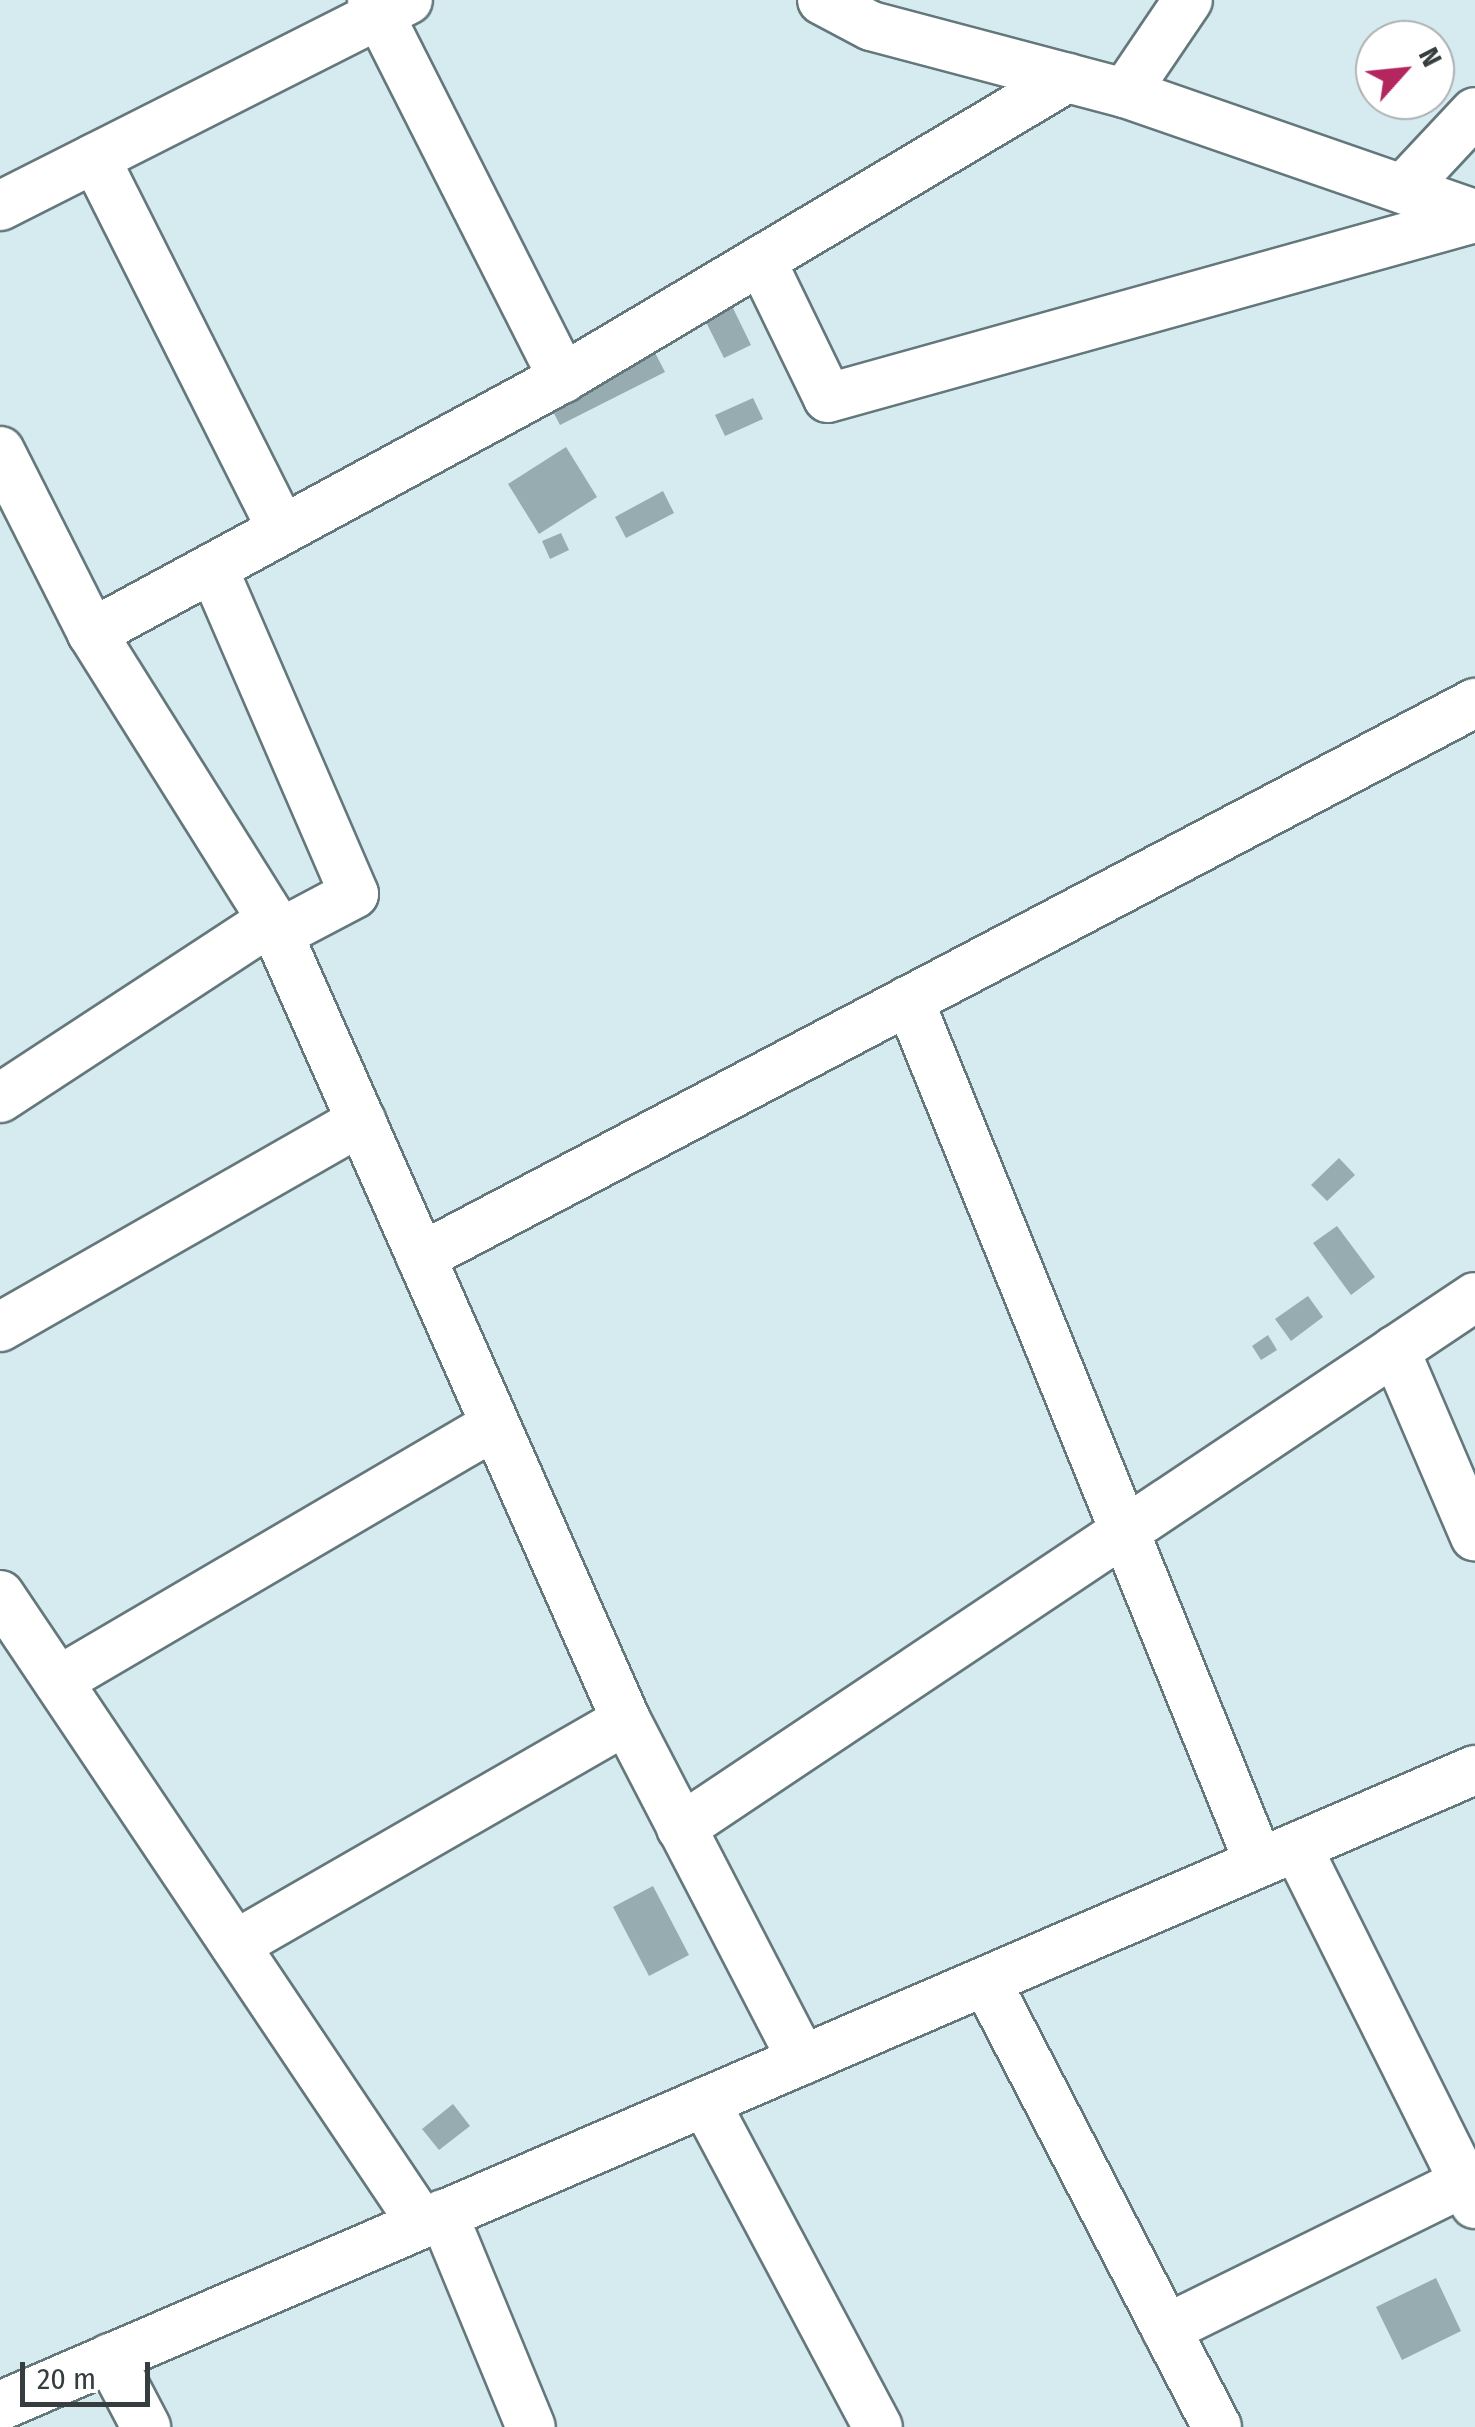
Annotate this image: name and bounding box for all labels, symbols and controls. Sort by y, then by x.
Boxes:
north arrow [1355,20,1455,120]
text: N [1412,42,1449,72]
scale bar [25,2342,155,2404]
text: 20 m [37,2361,96,2397]

